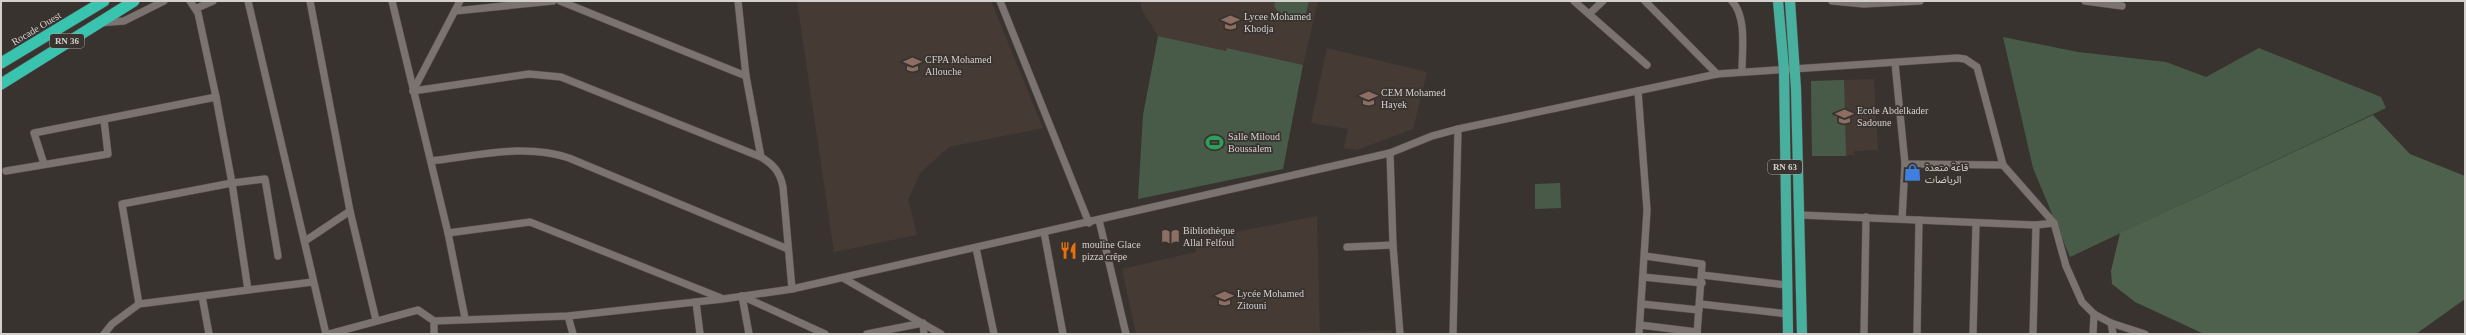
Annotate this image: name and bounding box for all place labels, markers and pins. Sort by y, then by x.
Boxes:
place label: Lycee Mohamed Khodja [1244,11,1311,34]
school or university icon: Lycee Mohamed Khodja [1221,12,1241,32]
place label: CFPA Mohamed Allouche [925,54,992,77]
school or university icon: CFPA Mohamed Allouche [902,55,922,75]
place label: CEM Mohamed Hayek [1381,87,1446,110]
school or university icon: CEM Mohamed Hayek [1358,88,1378,108]
place label: Ecole Abdelkader Sadoune [1857,105,1929,128]
school or university icon: Ecole Abdelkader Sadoune [1834,106,1854,126]
place label: Salle Miloud Boussalem [1228,131,1280,154]
sports icon: Salle Miloud Boussalem [1205,132,1225,152]
place label: قاعة متعدة الرياضات [1925,162,1969,186]
shop icon: قاعة متعدة الرياضات [1902,163,1922,183]
place label: Bibliothèque Allal Felfoul [1183,225,1235,248]
library icon: Bibliothèque Allal Felfoul [1160,226,1180,246]
place label: mouline Glace pizza crêpe [1082,239,1141,262]
restaurant icon: mouline Glace pizza crêpe [1059,240,1079,260]
place label: Lycée Mohamed Zitouni [1237,288,1304,311]
school or university icon: Lycée Mohamed Zitouni [1214,289,1234,309]

